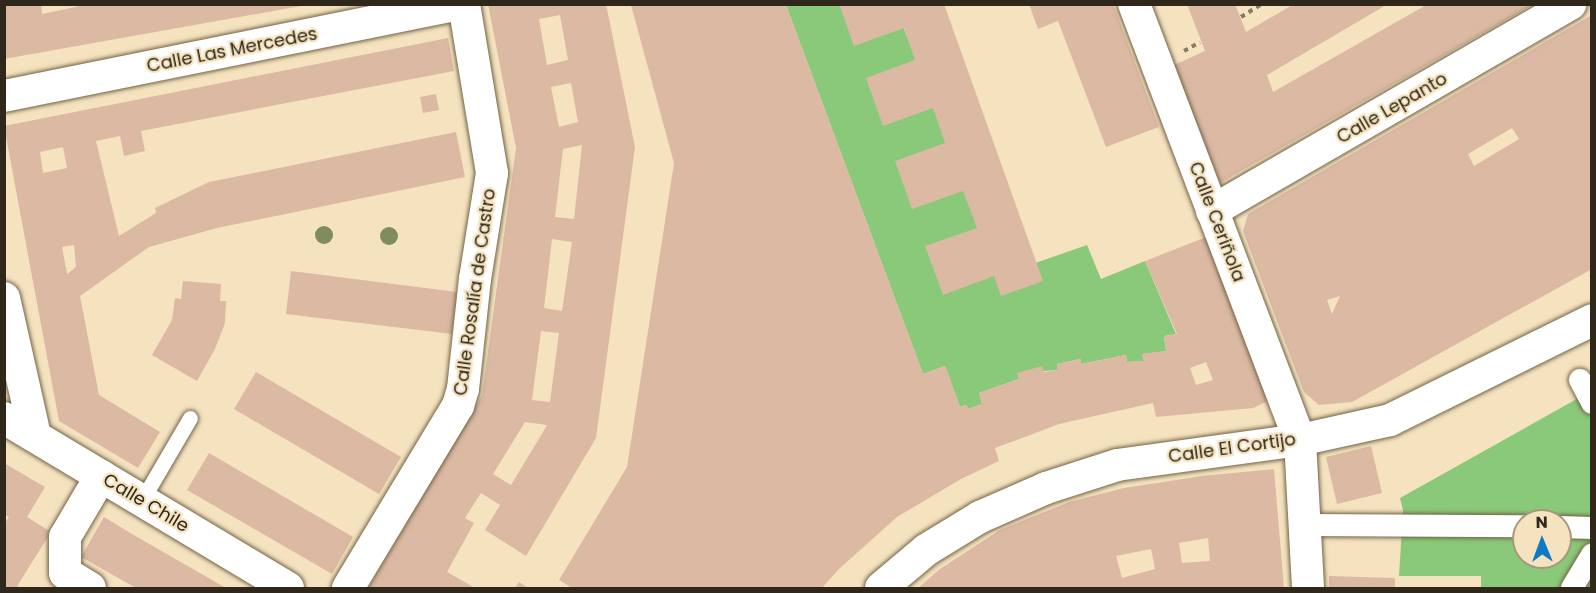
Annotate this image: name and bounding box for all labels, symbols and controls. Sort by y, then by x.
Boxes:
street label: Calle Las Mercedes [145,23,319,77]
street label: Calle Lepanto [1333,68,1451,148]
street label: Calle Ceriñola [1184,159,1250,285]
street label: Calle Rosalía de Castro [450,187,500,397]
street label: Calle El Cortijo [1167,428,1297,468]
street label: Calle Chile [99,469,193,537]
north arrow [1512,509,1572,569]
text: N [1535,511,1548,534]

